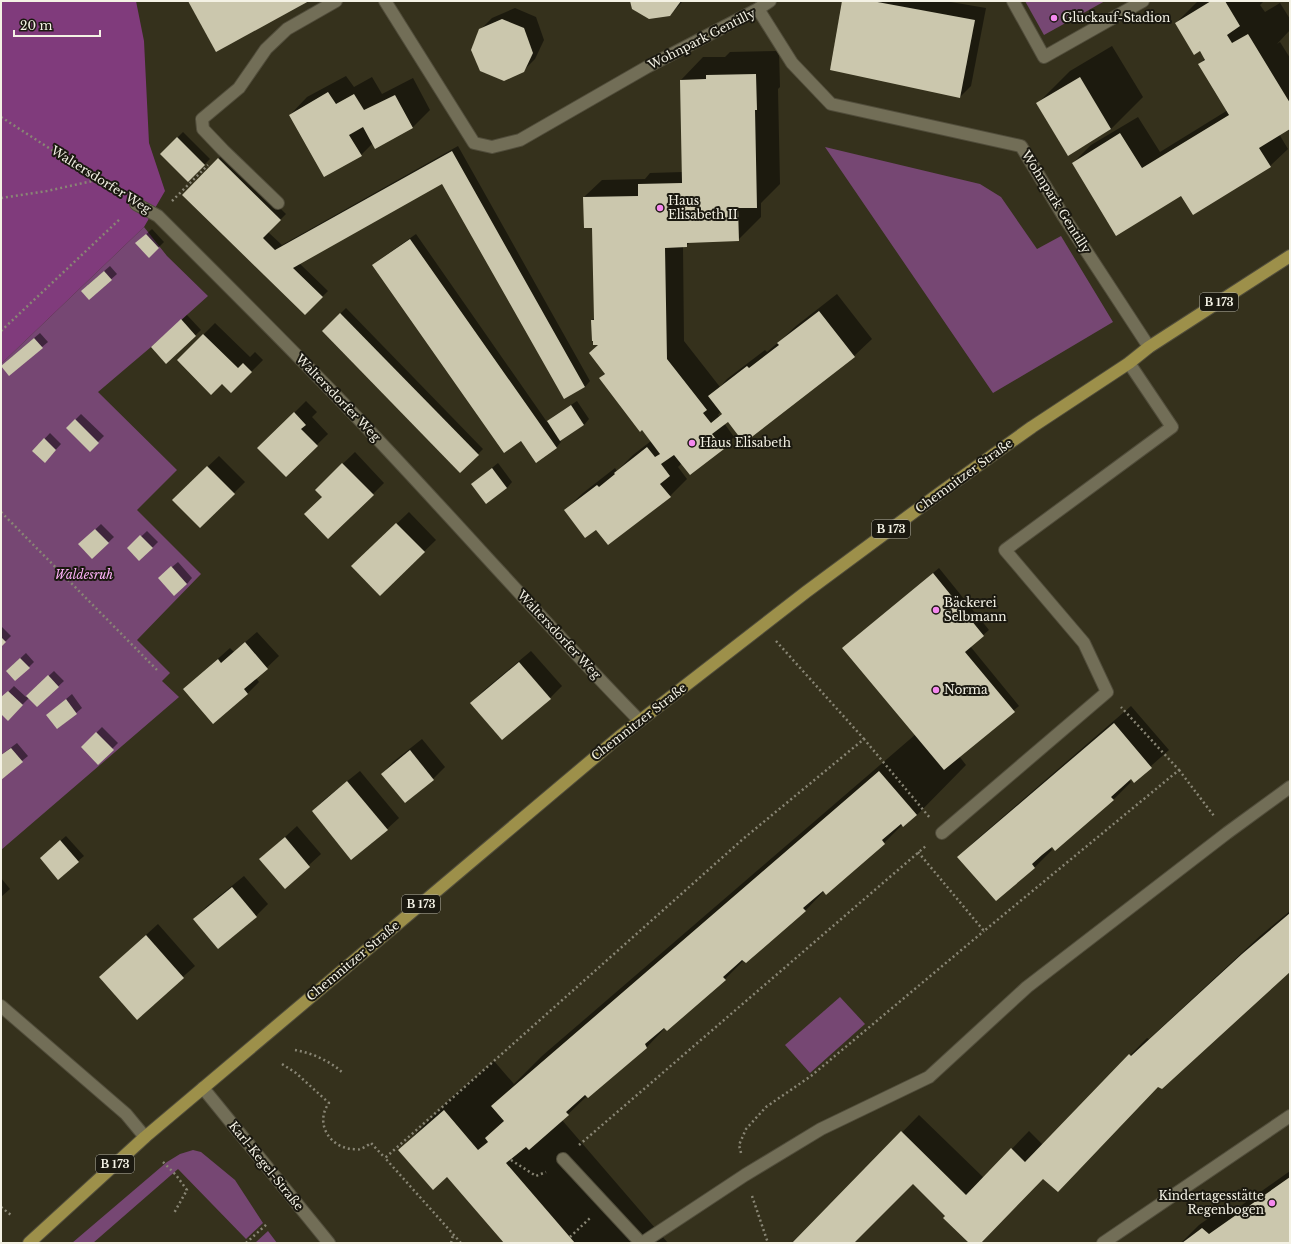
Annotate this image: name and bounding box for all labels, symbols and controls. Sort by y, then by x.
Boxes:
street label: Wohnpark Gentilly [645,5,758,73]
place label: Glückauf-Stadion [1062,10,1170,25]
scale bar [14,12,100,38]
marker: Glückauf-Stadion [1049,13,1059,23]
text: 20 m [20,18,52,33]
street label: Waltersdorfer Weg [48,142,155,217]
street label: Wohnpark Gentilly [1018,147,1094,256]
place label: Haus Elisabeth II [668,193,738,222]
marker: Haus Elisabeth II [655,203,665,213]
road number: B 173 [1200,293,1238,311]
street label: Waltersdorfer Weg [292,350,384,445]
place label: Haus Elisabeth [700,435,791,450]
street label: Chemnitzer Straße [912,435,1015,516]
marker: Haus Elisabeth [687,438,697,448]
road number: B 173 [872,520,910,538]
park label: Waldesruh [55,567,113,582]
street label: Waltersdorfer Weg [514,587,605,682]
place label: Bäckerei Selbmann [944,595,1006,624]
marker: Bäckerei Selbmann [931,605,941,615]
street label: Chemnitzer Straße [588,680,689,763]
place label: Norma [944,682,988,697]
marker: Norma [931,685,941,695]
road number: B 173 [402,895,440,913]
street label: Chemnitzer Straße [303,917,402,1004]
street label: Karl-Kegel-Straße [226,1118,307,1213]
road number: B 173 [96,1155,134,1173]
place label: Kindertagesstätte Regenbogen [1158,1188,1264,1217]
marker: Kindertagesstätte Regenbogen [1267,1198,1277,1208]

